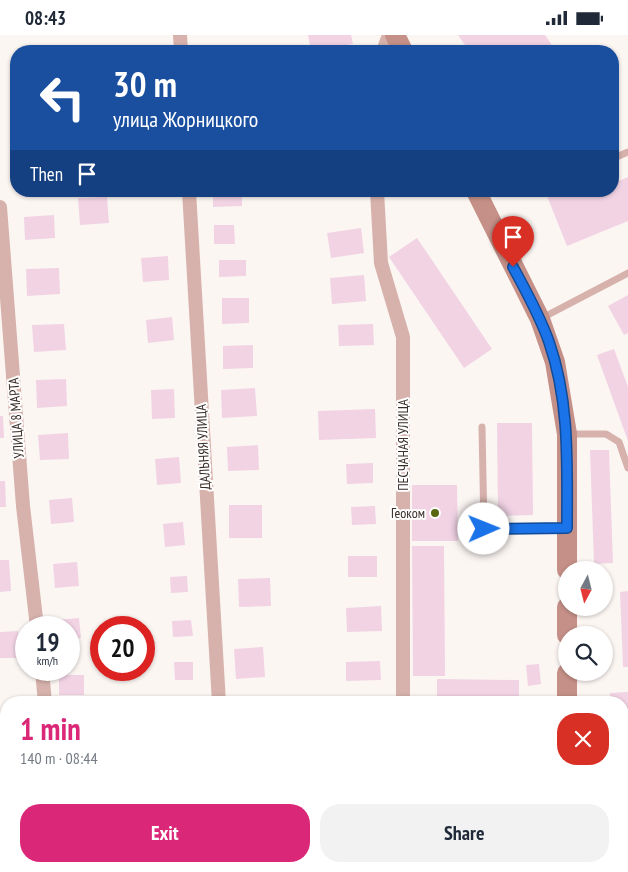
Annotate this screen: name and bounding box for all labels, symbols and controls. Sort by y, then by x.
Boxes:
text: 08:43 [25,6,66,30]
text: 30 m [113,61,177,107]
icon: left [30,65,95,130]
text: улица Жорницкого [113,105,258,133]
icon: arrive [73,160,101,188]
text: Then [30,162,63,186]
pin [492,216,534,267]
icon: arrive [499,223,527,251]
street label: УЛИЦА 8 МАРТА [4,377,28,459]
street label: ПЕСЧАНАЯ УЛИЦА [394,399,412,491]
street label: ДАЛЬНЯЯ УЛИЦА [192,403,214,490]
position arrow [457,502,509,554]
place label: Геоком [391,504,425,522]
marker: Геоком [429,507,441,519]
north arrow [558,561,612,616]
map controls [558,561,613,681]
speed limit sign: 20 [90,616,155,681]
text: 19 [36,626,59,658]
button: search [558,626,613,681]
text: km/h [37,653,58,668]
text: 1 min [20,709,81,748]
button: close [557,713,609,765]
text: 140 m · 08:44 [20,748,98,768]
button: Exit [20,804,310,862]
button: Share [320,804,609,862]

